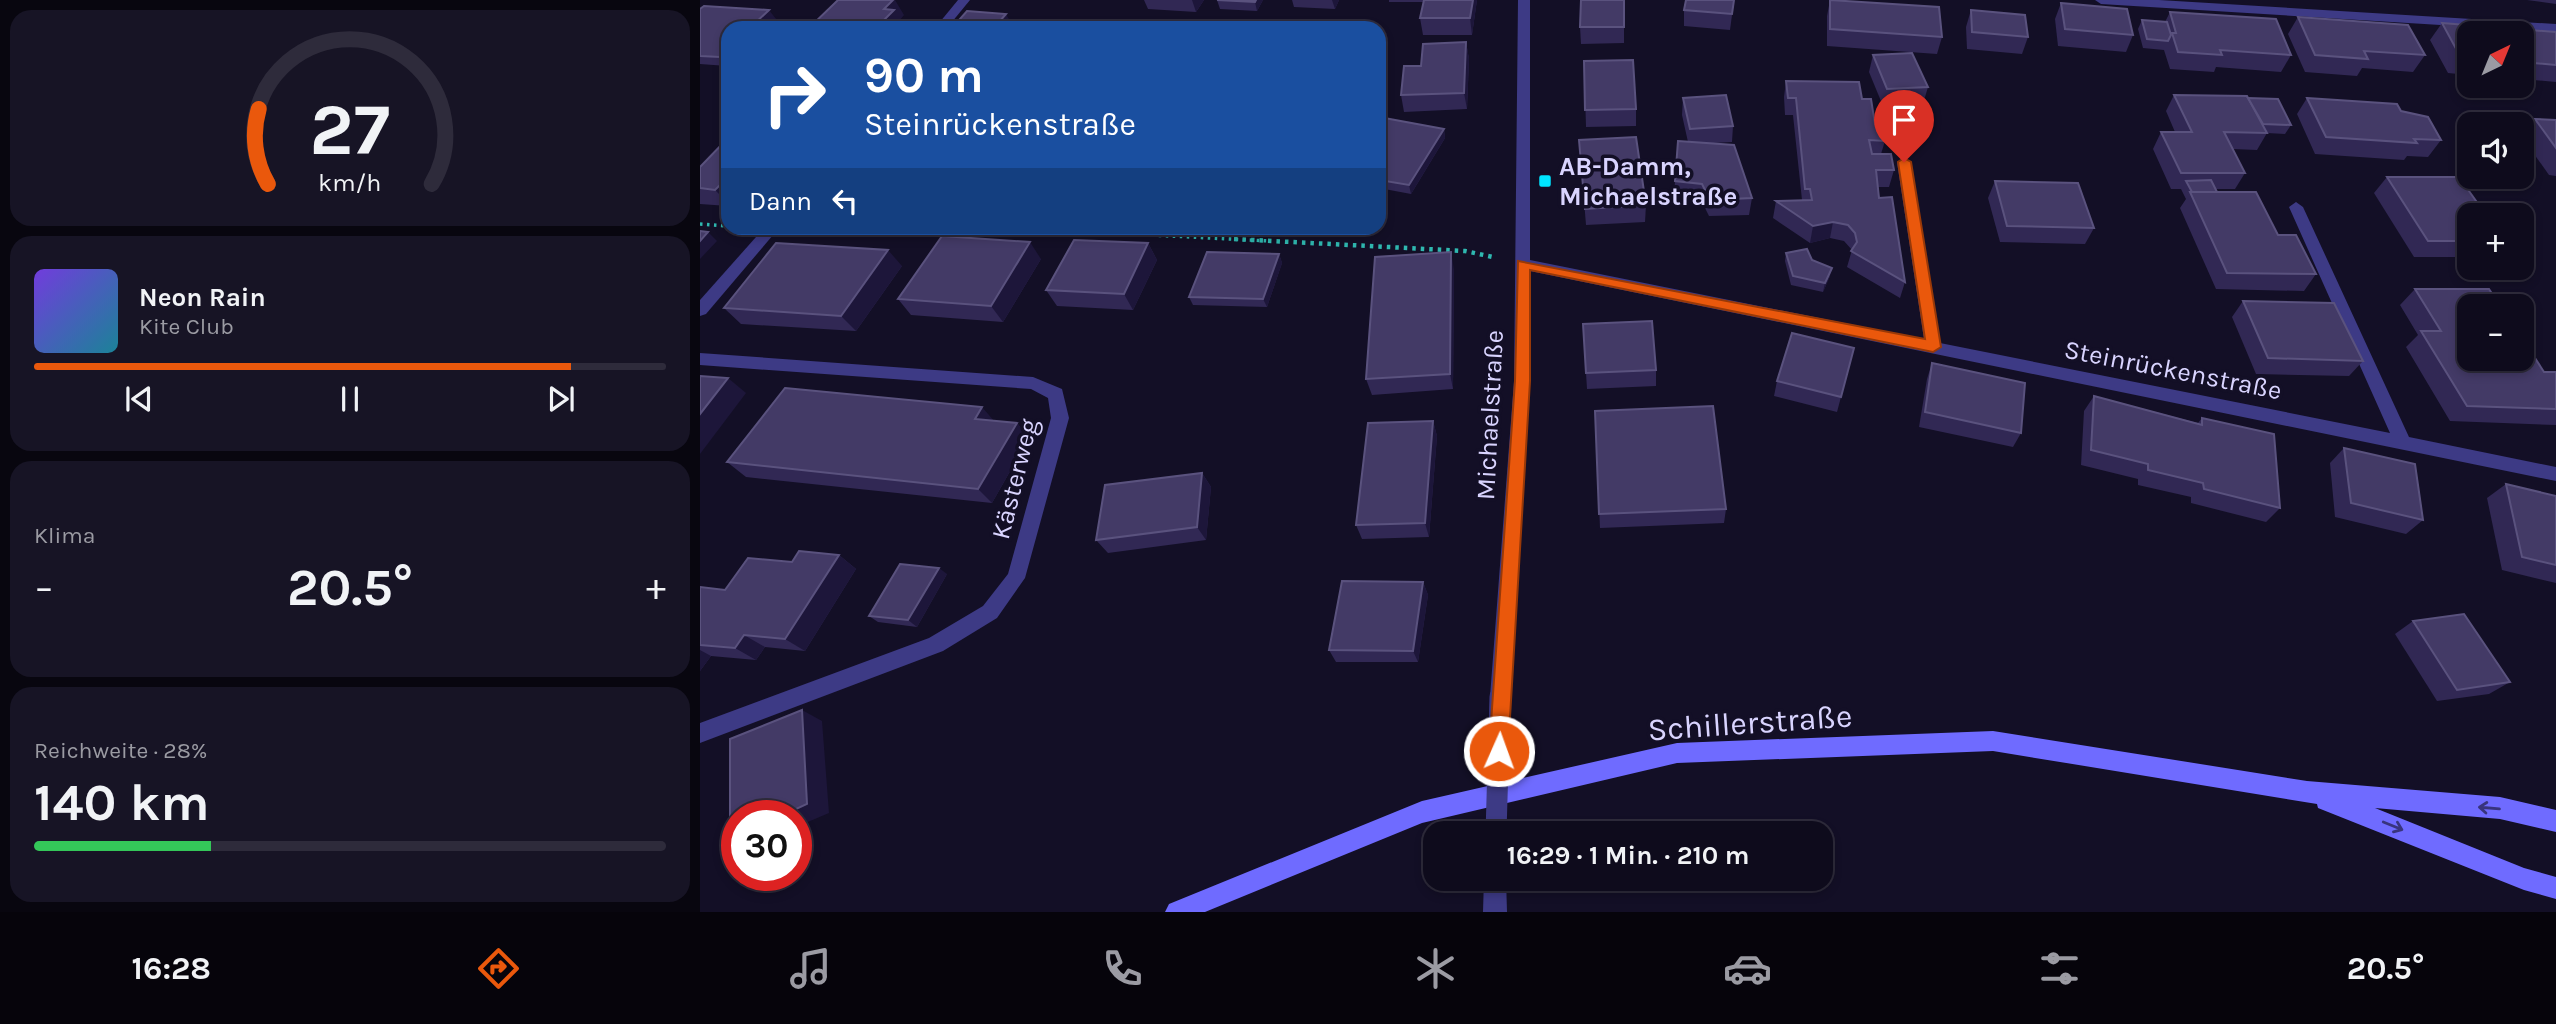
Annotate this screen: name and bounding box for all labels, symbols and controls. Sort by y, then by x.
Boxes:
north arrow [2457,21,2534,98]
map controls [2457,21,2534,371]
text: 90 m [864,47,984,104]
icon: right [749,49,840,140]
text: 27 [310,87,390,172]
pin [1874,90,1934,162]
icon: arrive [1885,101,1923,139]
text: Steinrückenstraße [864,106,1136,143]
button: sound [2457,112,2534,189]
place label: AB-Damm, Michaelstraße [1559,151,1737,212]
text: km/h [318,168,382,197]
marker: AB-Damm, Michaelstraße [1537,173,1553,189]
icon: left [826,182,864,220]
text: Dann [749,186,812,217]
button: + [2457,203,2534,280]
text: Neon Rain [139,282,266,313]
button: − [2457,294,2534,371]
text: Kite Club [139,313,234,340]
street label: Michaelstraße [1470,329,1510,501]
street label: Steinrückenstraße [2062,334,2284,406]
icon: previous [120,380,158,418]
icon: pause [331,380,369,418]
icon: next [542,380,580,418]
street label: Kästerweg [985,415,1045,543]
text: Klima [34,522,95,549]
text: 20.5° [287,557,413,618]
text: − [34,565,54,610]
text: + [646,565,666,610]
street label: Schillerstraße [1647,697,1853,749]
position arrow [1462,714,1536,788]
text: Reichweite · 28% [34,737,207,764]
text: 140 km [34,772,210,833]
speed limit sign: 30 [721,800,812,891]
one-way arrow [2478,801,2501,814]
one-way arrow [2381,821,2403,834]
text: 16:29 · 1 Min. · 210 m [1507,840,1749,871]
icon: directions [474,944,523,993]
icon: music [786,944,835,993]
icon: phone [1098,944,1147,993]
icon: climate [1411,944,1460,993]
icon: car [1723,944,1772,993]
icon: filters [2035,944,2084,993]
text: 16:28 [132,950,211,987]
text: 20.5° [2347,950,2424,987]

